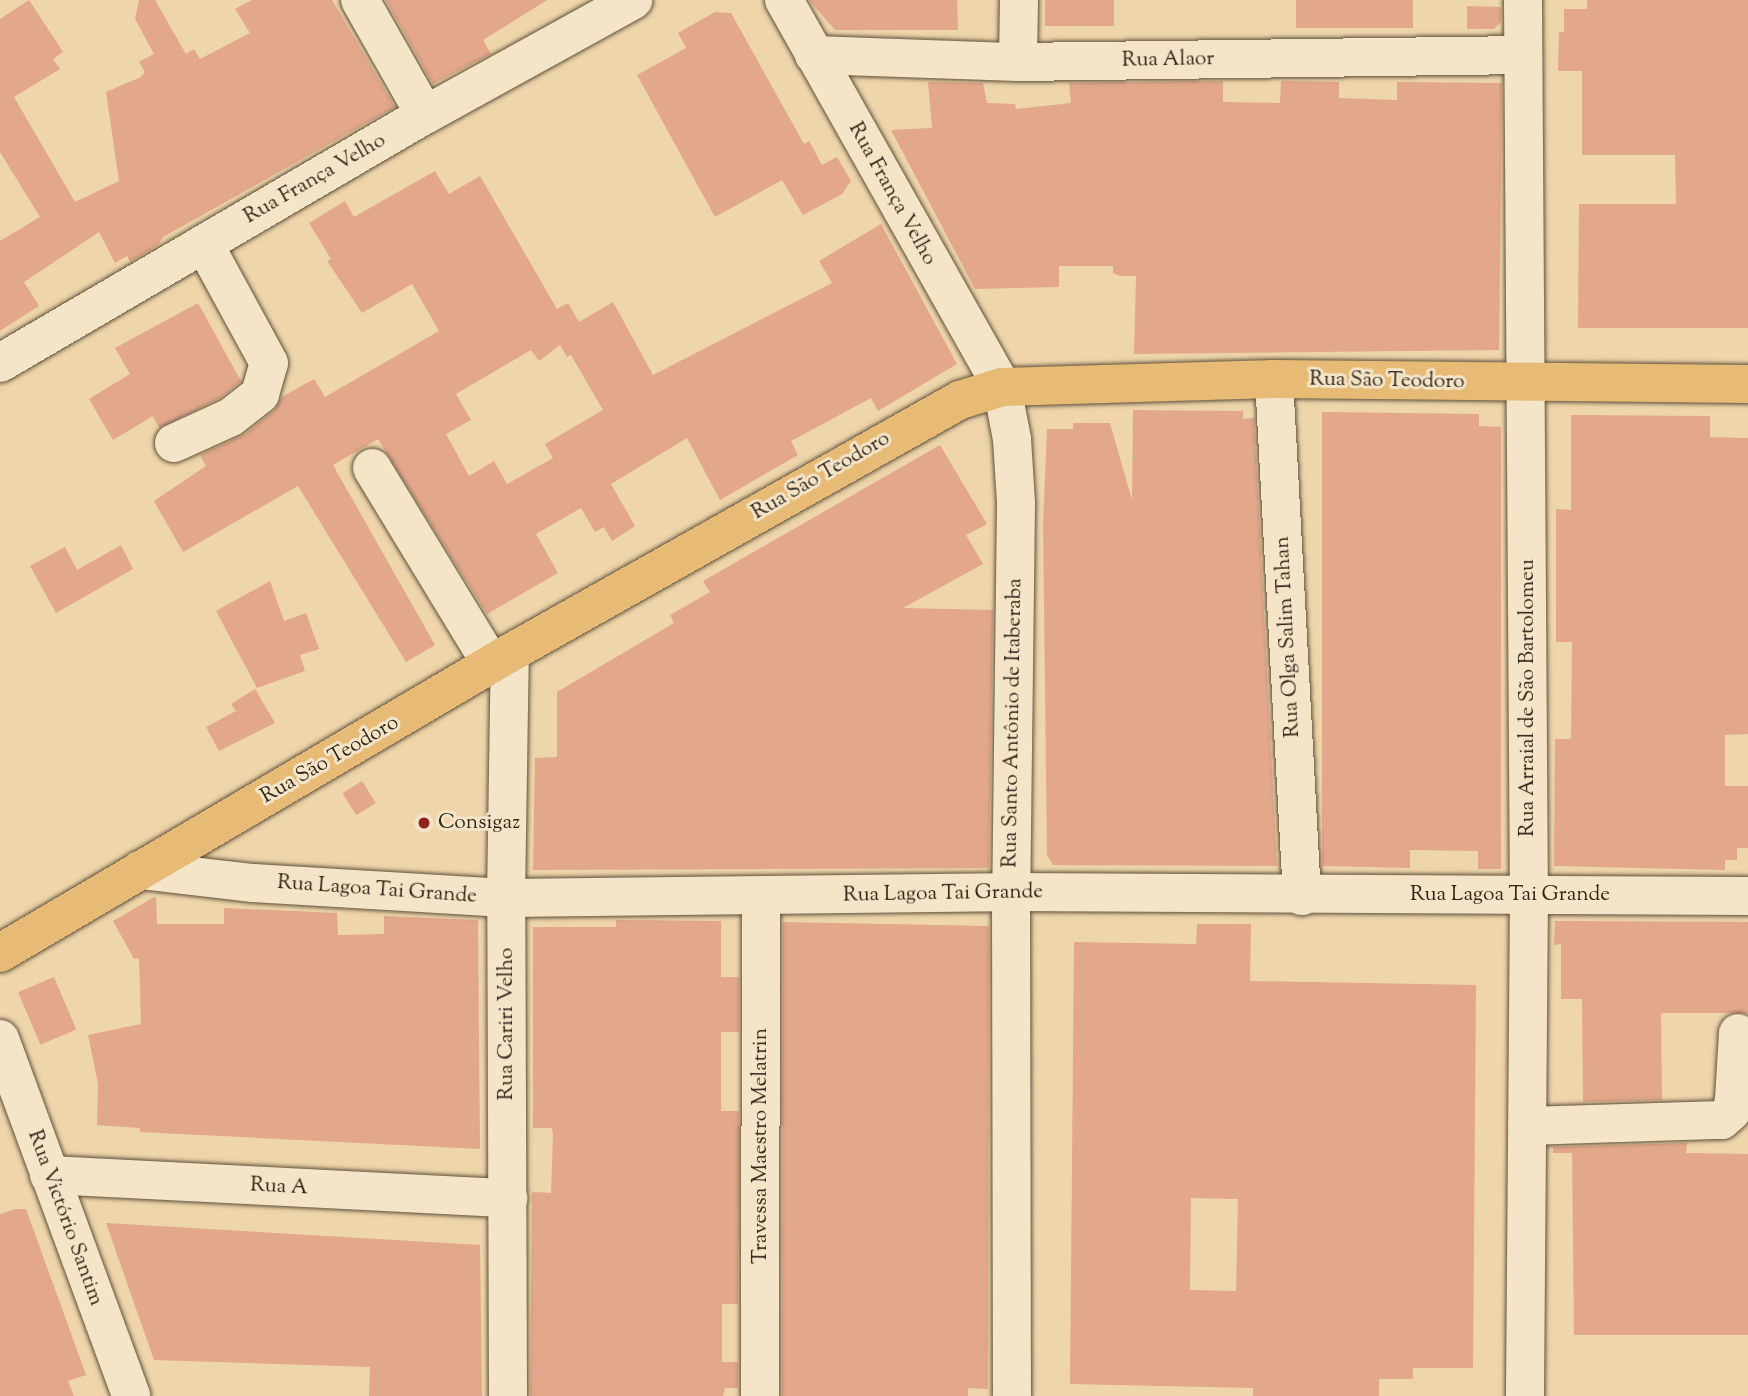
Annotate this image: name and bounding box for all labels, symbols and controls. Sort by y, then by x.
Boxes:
street label: Rua Alaor [1122,47,1214,73]
street label: Rua França Velho [842,118,942,270]
street label: Rua França Velho [240,128,390,230]
street label: Rua São Teodoro [1309,367,1465,395]
street label: Rua São Teodoro [747,426,895,526]
street label: Rua Olga Salim Tahan [1270,536,1306,738]
street label: Rua Arraial de São Bartolomeu [1515,559,1541,837]
street label: Rua Santo Antônio de Itaberaba [998,578,1028,868]
street label: Rua São Teodoro [256,710,404,810]
place label: Consigaz [438,810,520,836]
marker: Consigaz [416,815,432,831]
street label: Rua Lagoa Tai Grande [276,870,478,910]
street label: Rua Lagoa Tai Grande [843,880,1043,908]
street label: Rua Lagoa Tai Grande [1410,882,1610,908]
street label: Rua Cariri Velho [494,948,520,1100]
street label: Travessa Maestro Melatrin [748,1028,774,1264]
street label: Rua Victório Santim [22,1127,108,1309]
street label: Rua A [249,1173,309,1201]

